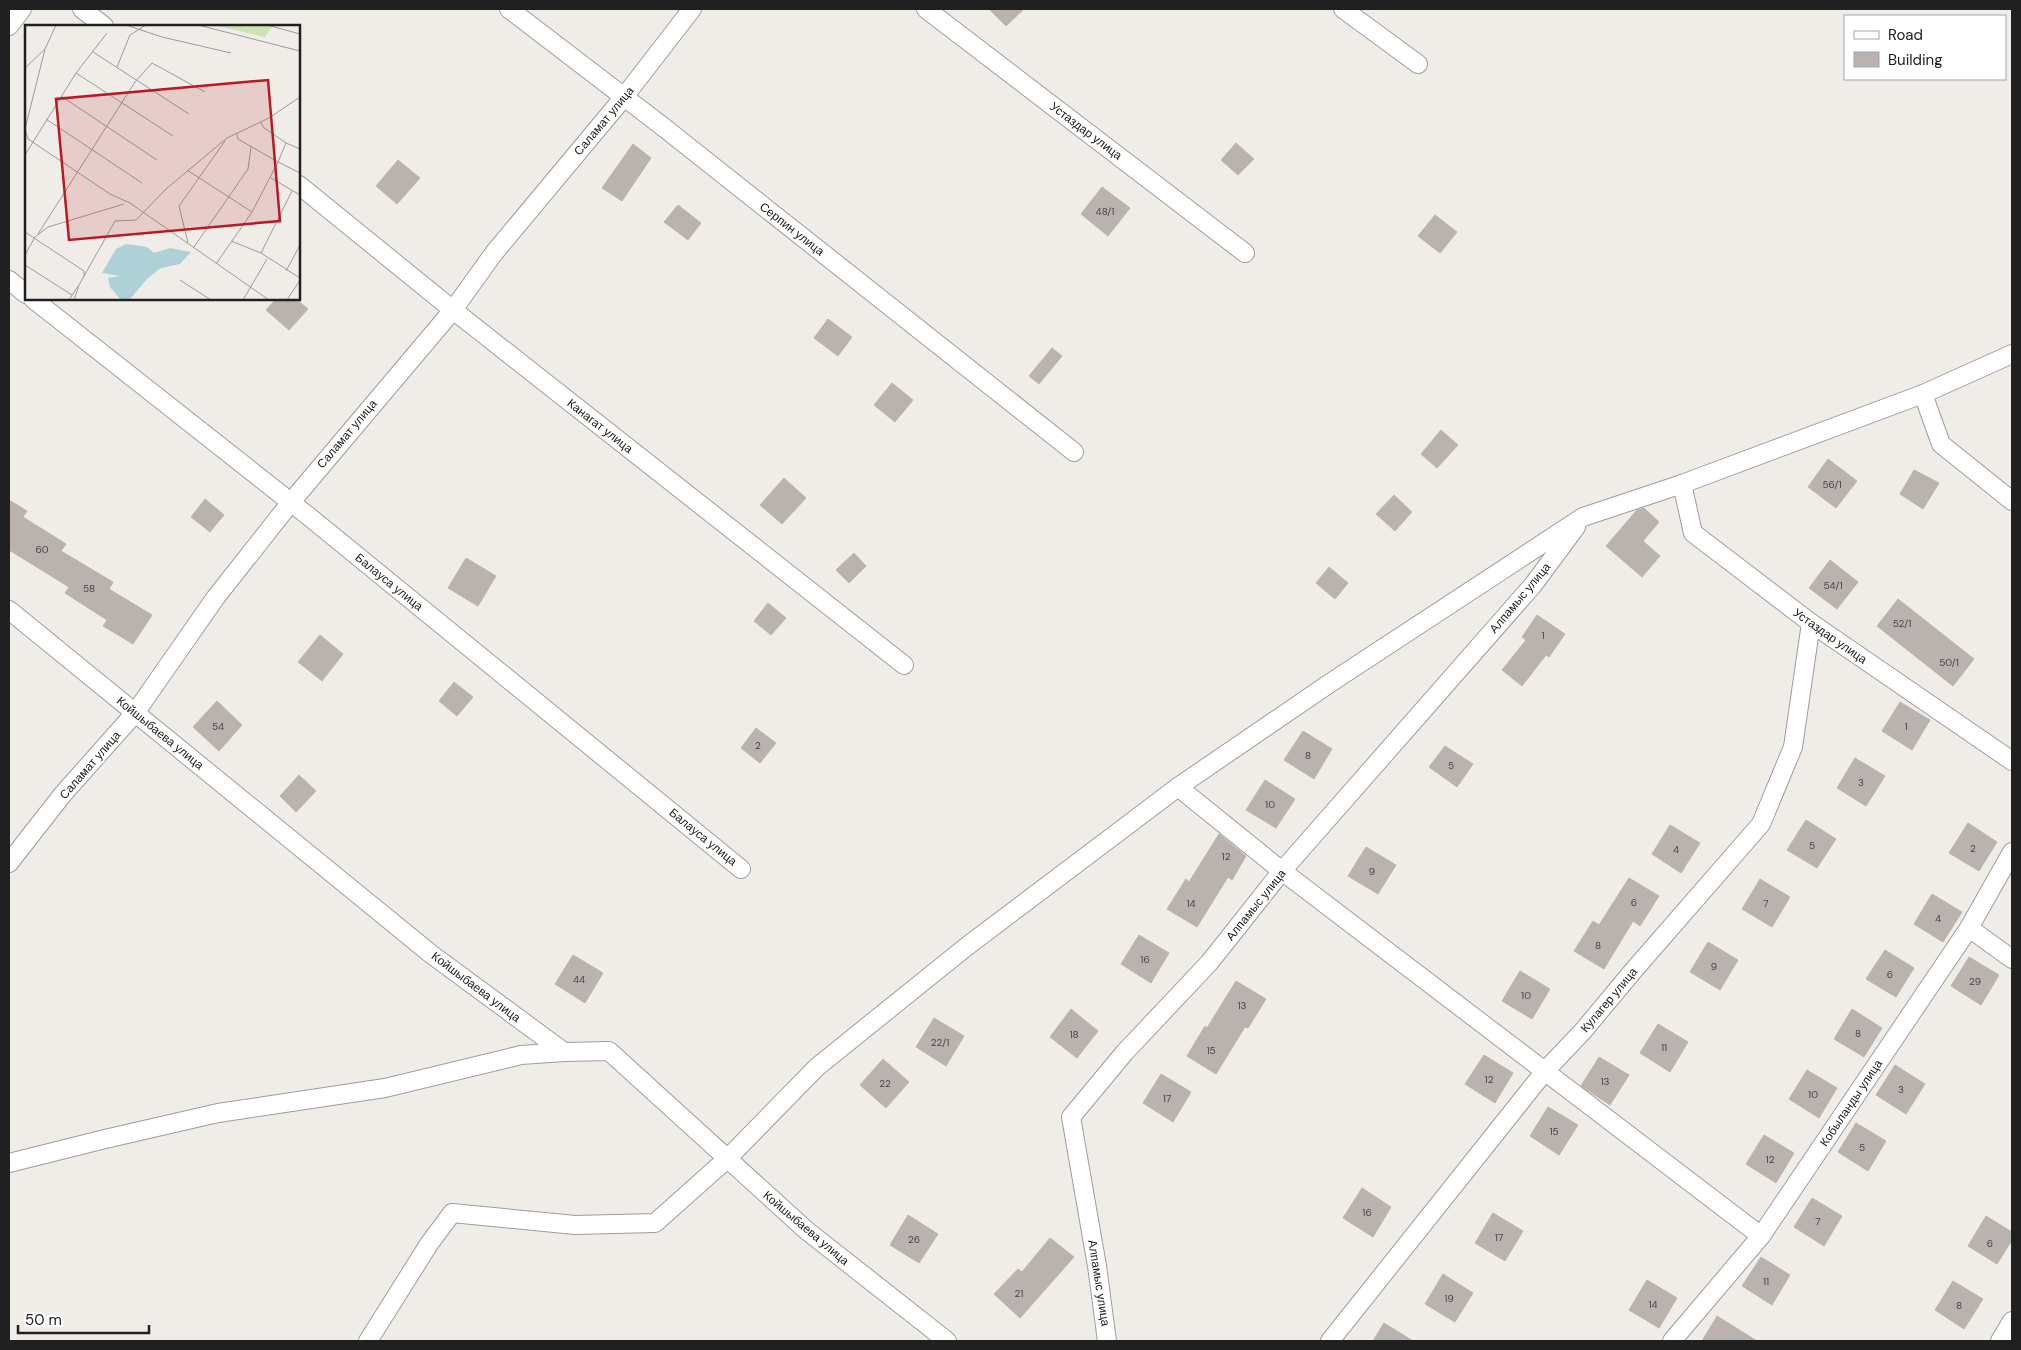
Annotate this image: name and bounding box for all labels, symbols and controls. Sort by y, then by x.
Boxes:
legend [1844,15,2006,80]
inset map [25,25,300,300]
text: Road [1888,25,1923,45]
text: Building [1888,50,1943,70]
street label: Саламат улица [570,83,638,159]
street label: Устаздар улица [1047,99,1126,164]
street label: Серпин улица [756,199,828,260]
house number: 48/1 [1096,205,1114,218]
street label: Канагат улица [564,395,636,457]
street label: Саламат улица [313,396,381,472]
house number: 56/1 [1822,478,1842,491]
house number: 60 [35,543,49,556]
street label: Балауса улица [352,550,426,614]
street label: Алпамыс улица [1486,559,1554,637]
house number: 54/1 [1823,579,1843,592]
house number: 58 [83,582,95,595]
street label: Устаздар улица [1790,605,1870,668]
house number: 52/1 [1893,617,1911,630]
house number: 1 [1541,629,1545,642]
house number: 50/1 [1939,656,1959,669]
street label: Койшыбаева улица [113,693,207,773]
house number: 54 [212,720,224,733]
house number: 1 [1904,720,1908,733]
street label: Саламат улица [56,727,124,803]
house number: 2 [755,739,761,752]
house number: 8 [1305,749,1311,762]
house number: 5 [1448,759,1454,772]
house number: 3 [1858,776,1864,789]
house number: 10 [1265,798,1275,811]
street label: Балауса улица [666,805,740,869]
house number: 5 [1809,839,1815,852]
house number: 2 [1970,842,1976,855]
house number: 4 [1673,843,1679,856]
house number: 12 [1222,850,1231,863]
house number: 9 [1369,865,1375,878]
street label: Алпамыс улица [1222,866,1290,944]
house number: 6 [1631,896,1637,909]
house number: 14 [1186,897,1196,910]
house number: 7 [1763,897,1769,910]
house number: 4 [1935,912,1941,925]
house number: 8 [1595,939,1601,952]
street label: Койшыбаева улица [428,948,524,1026]
house number: 16 [1140,953,1150,966]
house number: 9 [1711,960,1717,973]
street label: Кулагер улица [1577,964,1641,1036]
house number: 6 [1887,968,1893,981]
house number: 44 [573,973,585,986]
house number: 29 [1969,975,1981,988]
house number: 10 [1521,989,1531,1002]
house number: 13 [1237,999,1247,1012]
house number: 8 [1855,1027,1861,1040]
house number: 18 [1069,1028,1079,1041]
house number: 22/1 [931,1036,949,1049]
house number: 11 [1661,1041,1667,1054]
house number: 15 [1206,1044,1216,1057]
street label: Кобыланды улица [1816,1056,1886,1149]
house number: 12 [1485,1073,1494,1086]
house number: 13 [1600,1075,1610,1088]
house number: 22 [879,1077,891,1090]
house number: 3 [1898,1083,1904,1096]
house number: 10 [1808,1088,1818,1101]
house number: 17 [1163,1092,1171,1105]
house number: 15 [1549,1125,1559,1138]
house number: 5 [1859,1141,1865,1154]
house number: 12 [1766,1153,1775,1166]
street label: Койшыбаева улица [760,1187,853,1269]
house number: 16 [1362,1206,1372,1219]
house number: 7 [1815,1215,1821,1228]
house number: 17 [1495,1231,1503,1244]
house number: 26 [908,1233,920,1246]
house number: 6 [1987,1237,1993,1250]
street label: Алпамыс улица [1084,1239,1114,1328]
house number: 11 [1763,1275,1769,1288]
house number: 21 [1015,1287,1023,1300]
house number: 19 [1444,1292,1454,1305]
house number: 14 [1648,1298,1658,1311]
house number: 8 [1956,1299,1962,1312]
scale bar [18,1302,149,1334]
text: 50 m [25,1310,62,1330]

